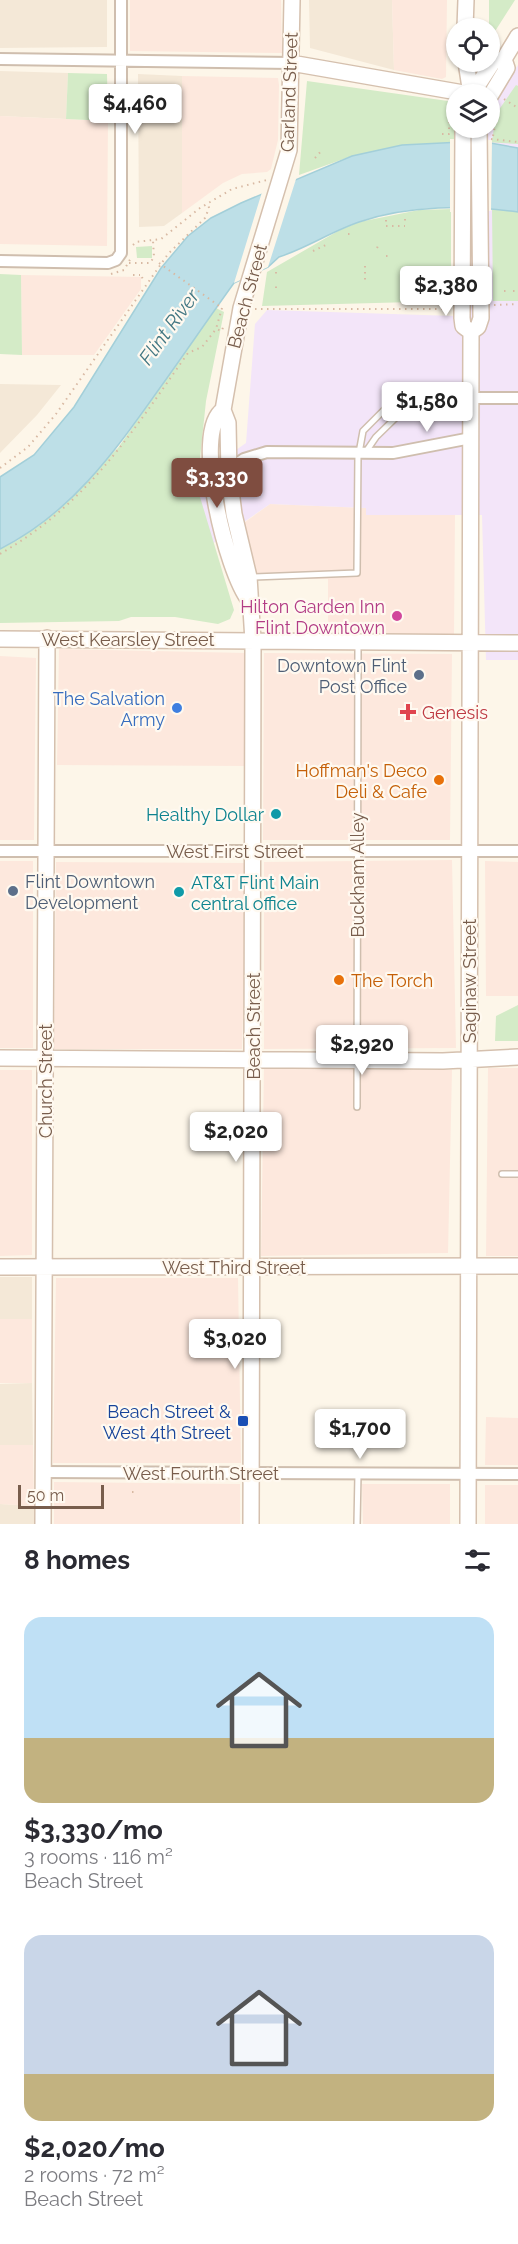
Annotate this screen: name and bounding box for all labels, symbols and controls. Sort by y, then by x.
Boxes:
map controls [446,18,500,138]
button: locate [446,18,500,72]
street label: Garland Street [276,32,302,152]
pin: $4,460 [86,84,184,135]
button: layers [446,84,500,138]
text: $4,460 [103,91,167,115]
street label: Beach Street [223,241,271,351]
pin: $2,380 [397,266,495,317]
text: $2,380 [414,273,478,297]
water label: Flint River [134,284,205,369]
pin: $1,580 [378,382,476,433]
text: $1,580 [396,389,458,413]
pin: $3,330 [168,458,266,509]
text: $3,330 [186,465,248,489]
place label: Hilton Garden Inn Flint Downtown [240,596,385,638]
marker: Hilton Garden Inn Flint Downtown [390,609,404,623]
street label: West Kearsley Street [42,629,214,650]
place label: Downtown Flint Post Office [277,655,407,697]
marker: Downtown Flint Post Office [412,668,426,682]
place label: The Salvation Army [53,688,165,730]
marker: The Salvation Army [170,701,184,715]
place label: Genesis [422,702,488,723]
marker: Genesis [399,703,417,721]
place label: Hoffman's Deco Deli & Cafe [296,760,427,802]
marker: Hoffman's Deco Deli & Cafe [432,773,446,787]
place label: Healthy Dollar [146,804,265,825]
marker: Healthy Dollar [269,807,283,821]
street label: Buckham Alley [347,812,368,938]
street label: West First Street [166,841,304,862]
place label: Flint Downtown Development [25,871,155,913]
place label: AT&T Flint Main central office [191,872,319,914]
marker: Flint Downtown Development [6,884,20,898]
marker: AT&T Flint Main central office [172,885,186,899]
street label: Saginaw Street [459,919,480,1043]
place label: The Torch [351,970,433,991]
street label: Beach Street [243,972,264,1080]
marker: The Torch [332,973,346,987]
street label: Church Street [35,1024,56,1138]
pin: $2,920 [313,1025,411,1076]
text: $2,920 [330,1032,394,1056]
pin: $2,020 [187,1112,285,1163]
text: $2,020 [204,1119,268,1143]
street label: West Third Street [162,1257,306,1278]
pin: $3,020 [186,1319,284,1370]
text: $3,020 [203,1326,267,1350]
place label: Beach Street & West 4th Street [103,1401,231,1443]
pin: $1,700 [311,1409,409,1460]
marker: Beach Street & West 4th Street [236,1414,250,1428]
text: $1,700 [329,1416,391,1440]
street label: West Fourth Street [123,1463,279,1484]
scale bar [18,1482,104,1510]
text: 50 m [27,1486,64,1505]
icon: filters [461,1544,494,1577]
text: 8 homes [24,1545,130,1575]
icon: home [205,1656,313,1764]
text: $3,330/mo [24,1815,163,1845]
text: 3 rooms · 116 m² [24,1845,173,1869]
text: Beach Street [24,1869,143,1893]
icon: home [205,1974,313,2082]
text: $2,020/mo [24,2133,165,2163]
text: 2 rooms · 72 m² [24,2163,164,2187]
text: Beach Street [24,2187,143,2211]

